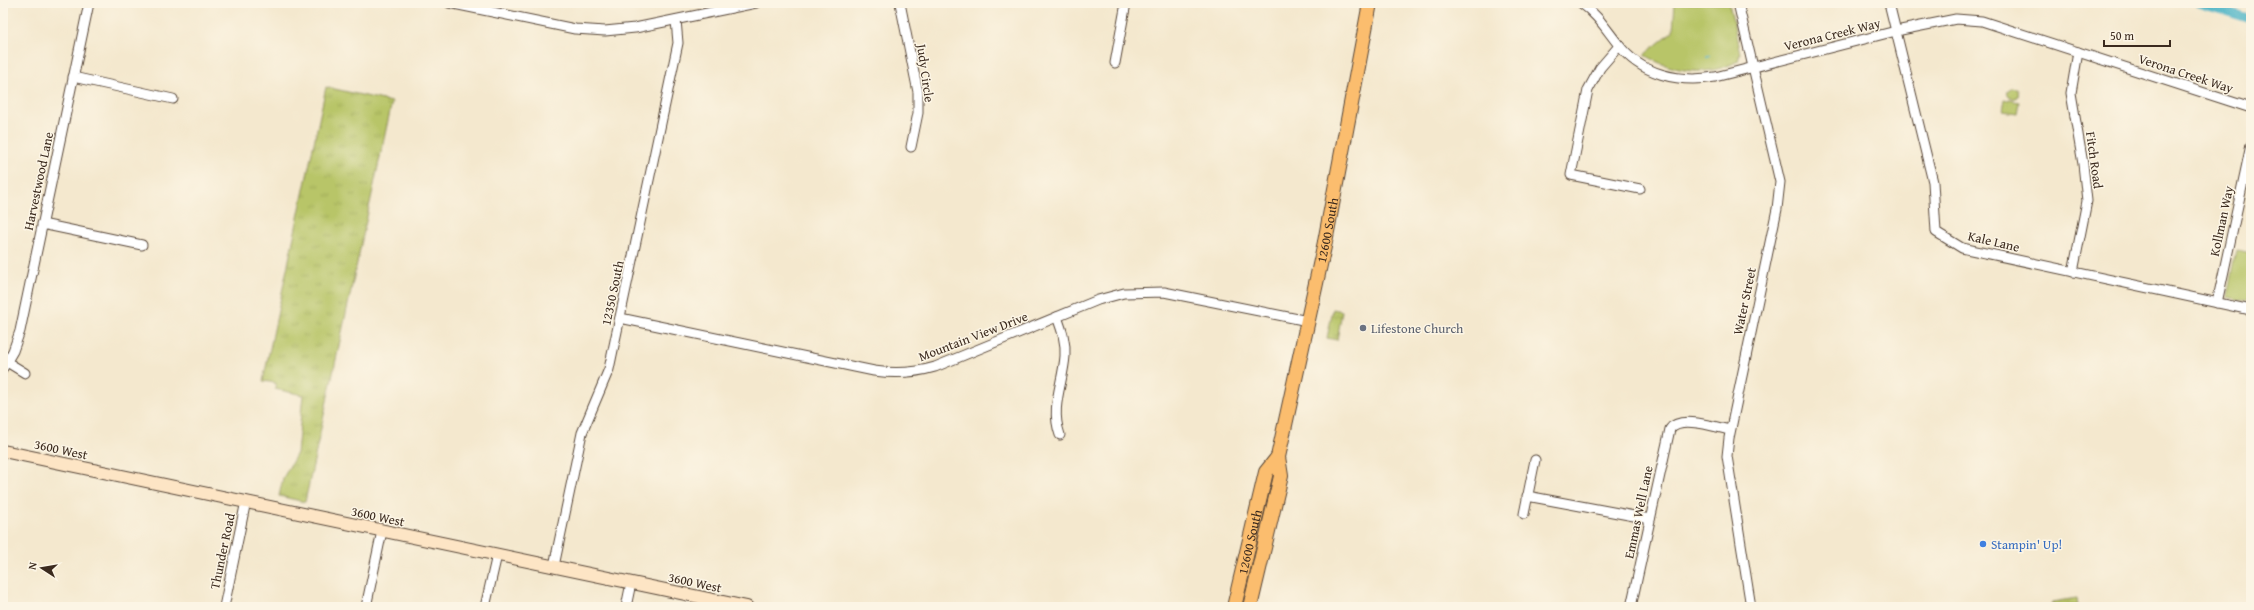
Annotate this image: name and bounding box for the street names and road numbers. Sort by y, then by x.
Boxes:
street label: Verona Creek Way [1782,13,1883,56]
street label: Judy Circle [912,41,939,103]
street label: Verona Creek Way [2136,49,2236,98]
street label: Harvestwood Lane [19,130,58,232]
street label: Fitch Road [2081,130,2108,190]
street label: Kollman Way [2205,184,2238,258]
street label: 12600 South [1312,195,1343,265]
street label: Kale Lane [1966,226,2022,257]
street label: 12350 South [596,258,629,327]
street label: Water Street [1728,265,1761,337]
street label: Mountain View Drive [916,307,1031,366]
street label: 3600 West [32,435,90,465]
street label: Emmas Well Lane [1619,464,1658,560]
street label: 3600 West [349,502,407,532]
street label: 12600 South [1233,507,1267,576]
street label: Thunder Road [205,511,240,591]
street label: 3600 West [666,568,724,598]

